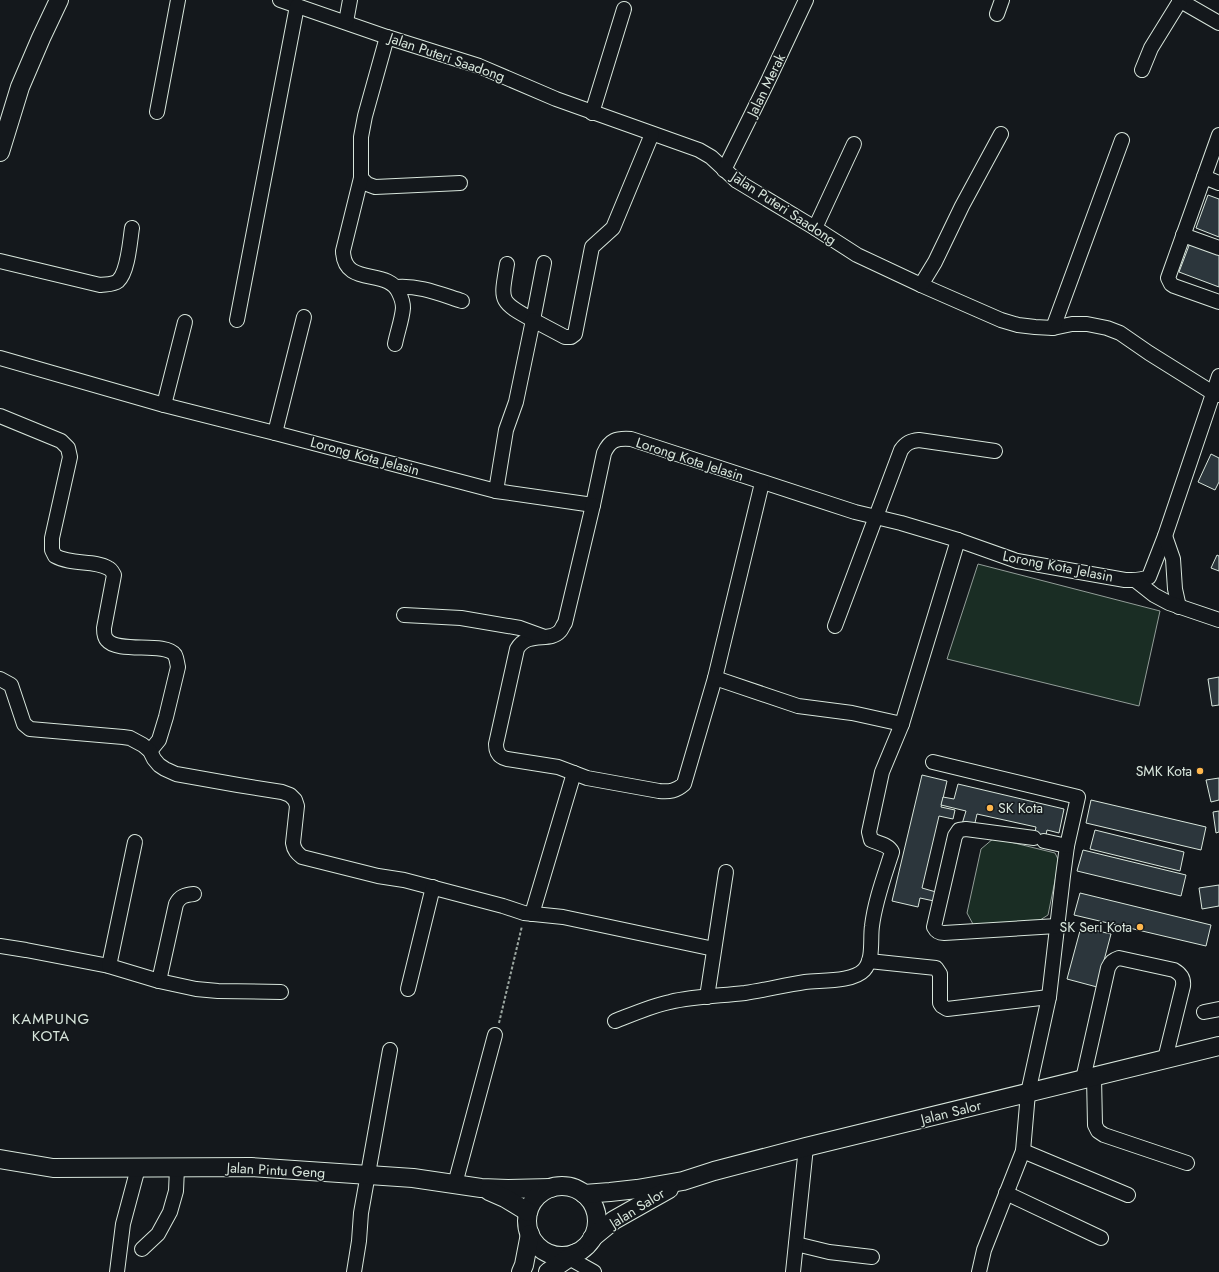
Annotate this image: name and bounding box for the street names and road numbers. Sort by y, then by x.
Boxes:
street label: Jalan Puteri Saadong [384,27,508,86]
street label: Jalan Merak [741,49,790,122]
street label: Jalan Puteri Saadong [726,165,840,250]
street label: Lorong Kota Jelasin [308,432,422,480]
street label: Lorong Kota Jelasin [634,432,746,486]
street label: Lorong Kota Jelasin [1001,545,1115,587]
street label: Jalan Salor [917,1095,984,1130]
street label: Jalan Pintu Geng [224,1157,326,1183]
street label: Jalan Salor [604,1183,669,1234]

